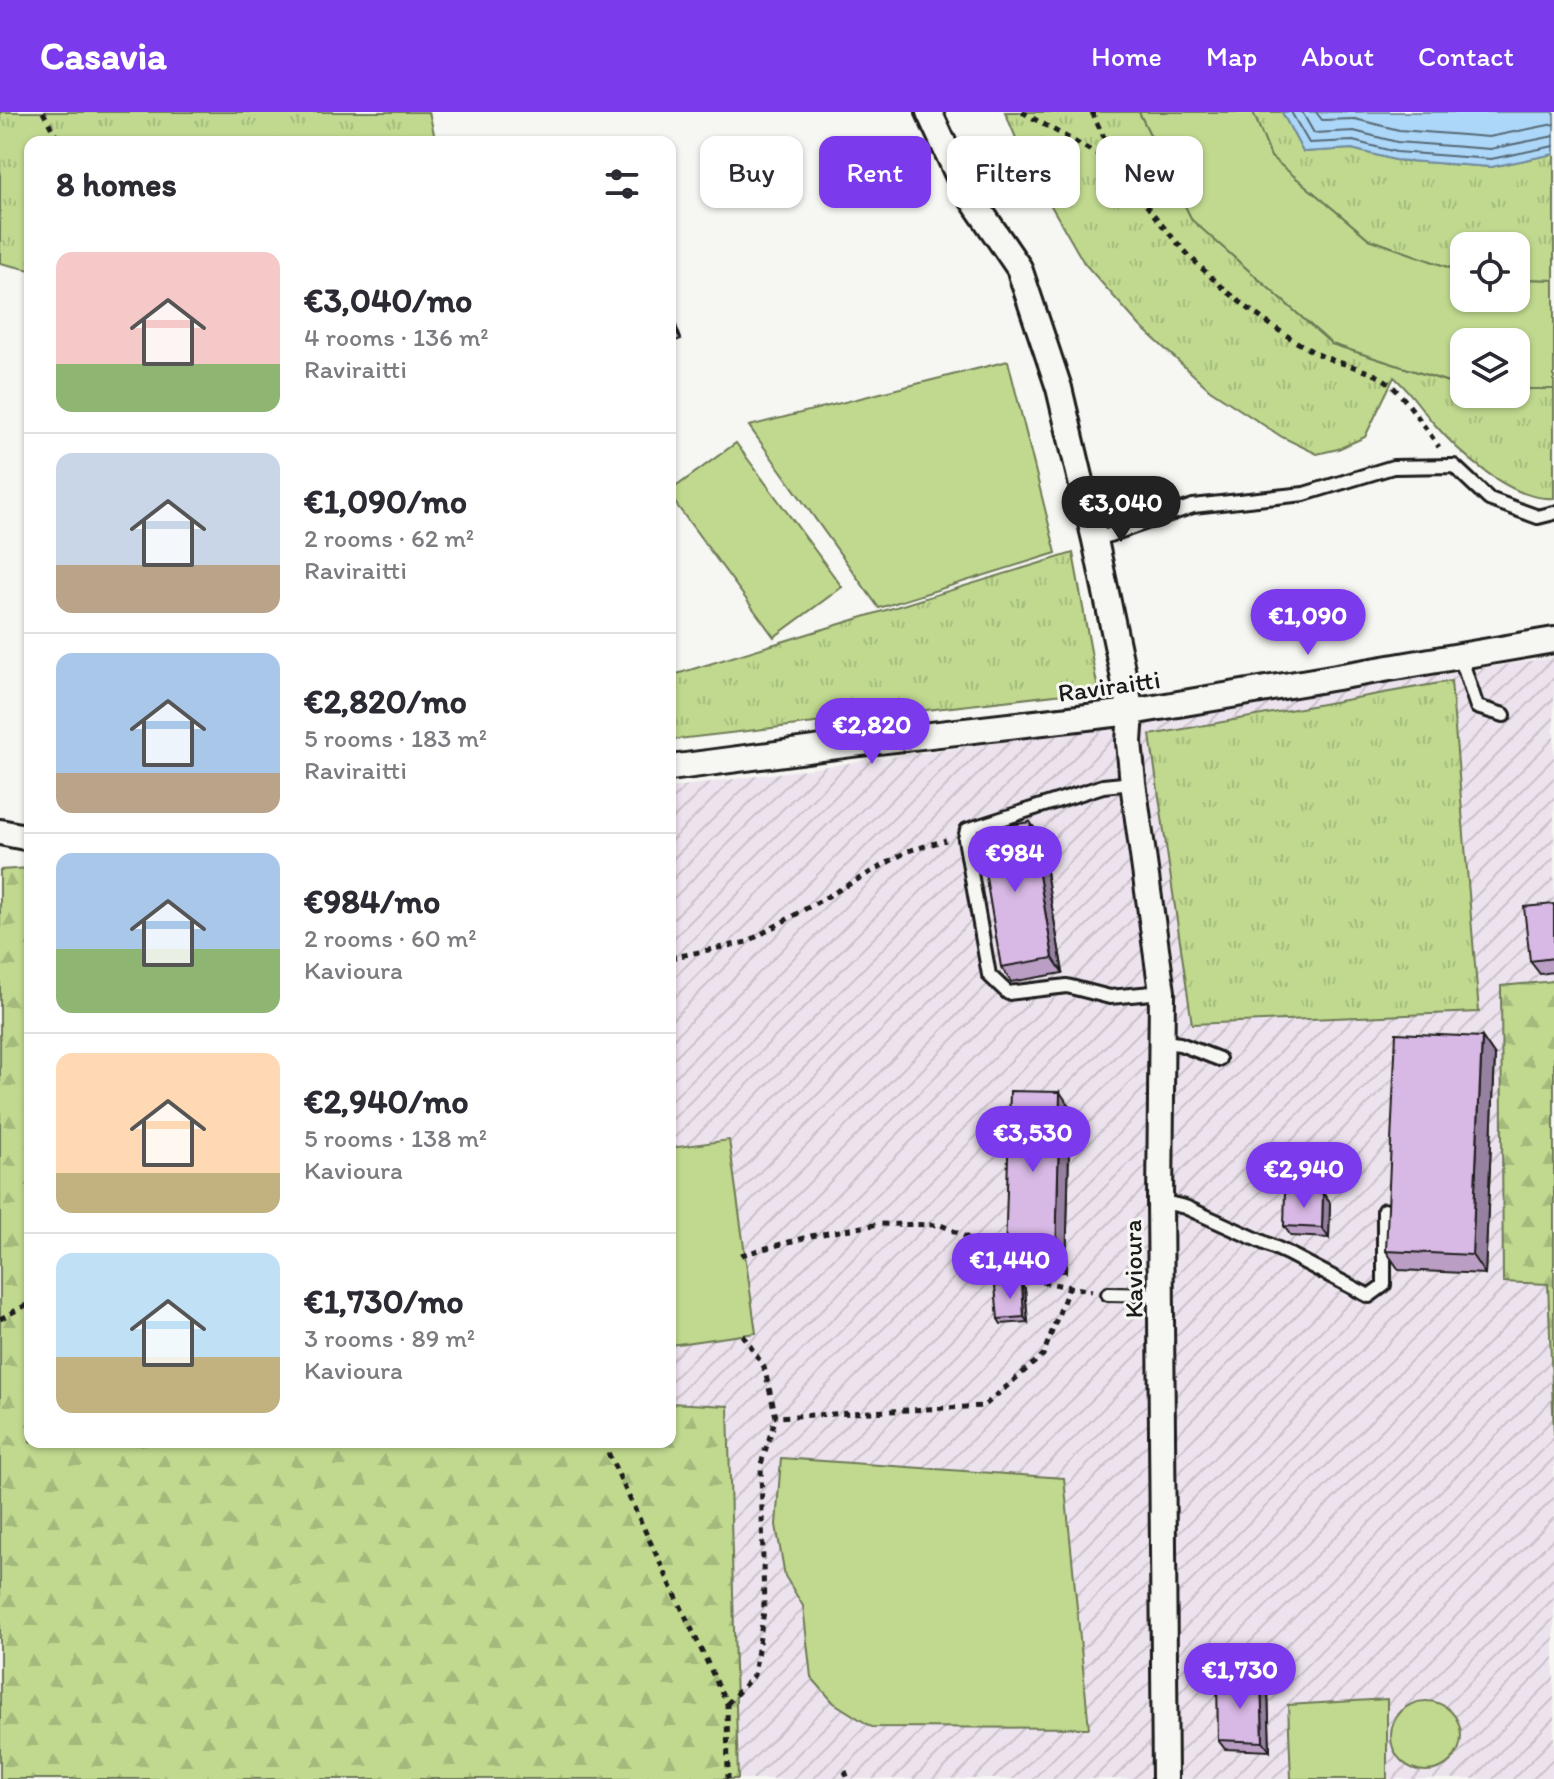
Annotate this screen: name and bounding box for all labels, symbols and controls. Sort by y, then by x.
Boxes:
text: Casavia [40,33,167,79]
text: Home [1091,39,1162,73]
text: Map [1206,39,1257,73]
text: About [1301,39,1374,73]
text: Contact [1418,39,1514,73]
chip: Buy [700,136,803,208]
chip: Rent [819,136,931,208]
chip: Filters [947,136,1080,208]
chip: New [1096,136,1203,208]
icon: filters [600,162,644,206]
text: 8 homes [56,164,177,205]
map controls [1450,232,1530,408]
button: locate [1450,232,1530,312]
text: €3,040/mo [304,280,472,321]
icon: home [120,284,216,380]
text: 4 rooms · 136 m² [304,321,489,353]
button: layers [1450,328,1530,408]
text: Raviraitti [304,353,407,385]
pin: €3,040 [1056,476,1186,544]
text: €1,090/mo [304,481,467,522]
icon: home [120,485,216,581]
text: €3,040 [1080,486,1162,518]
text: 2 rooms · 62 m² [304,522,474,554]
text: Raviraitti [304,554,407,586]
pin: €1,090 [1243,589,1373,657]
text: €1,090 [1269,599,1347,631]
street label: Raviraitti [1056,663,1162,709]
text: €2,820/mo [304,681,467,722]
icon: home [120,685,216,781]
pin: €2,820 [807,698,937,766]
text: €2,820 [833,708,911,740]
text: 5 rooms · 183 m² [304,722,487,754]
text: Raviraitti [304,754,407,786]
pin: €984 [968,826,1062,894]
text: €984 [986,836,1044,868]
text: €984/mo [304,881,440,922]
icon: home [120,885,216,981]
text: 2 rooms · 60 m² [304,922,477,954]
text: Kavioura [304,954,403,986]
text: €2,940/mo [304,1081,469,1122]
icon: home [120,1085,216,1181]
pin: €3,530 [968,1106,1098,1174]
text: €3,530 [993,1116,1073,1148]
text: 5 rooms · 138 m² [304,1122,487,1154]
pin: €2,940 [1239,1142,1369,1210]
text: €2,940 [1264,1152,1344,1184]
text: Kavioura [304,1154,403,1186]
street label: Kavioura [1116,1219,1150,1319]
pin: €1,440 [945,1233,1075,1301]
text: €1,440 [970,1243,1050,1275]
text: €1,730/mo [304,1281,464,1322]
icon: home [120,1285,216,1381]
text: 3 rooms · 89 m² [304,1322,475,1354]
text: Kavioura [304,1354,403,1386]
pin: €1,730 [1175,1643,1305,1711]
text: €1,730 [1202,1653,1278,1685]

